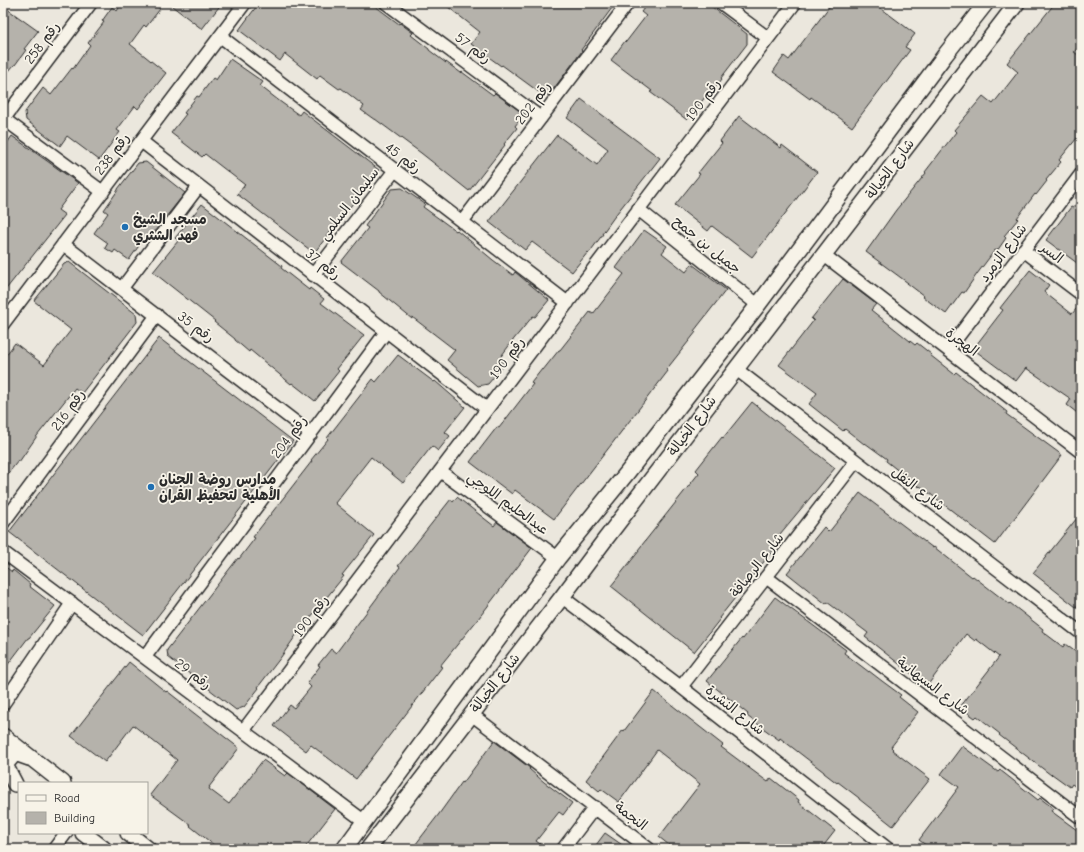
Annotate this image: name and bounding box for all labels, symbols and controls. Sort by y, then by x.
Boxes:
street label: رقم 258 [21,18,65,69]
street label: رقم 57 [450,29,494,69]
street label: رقم 190 [682,76,726,125]
street label: رقم 202 [511,78,556,129]
street label: رقم 238 [91,130,135,180]
street label: شارع الخيالة [862,136,919,203]
street label: رقم 45 [380,139,424,179]
street label: سليمان السلمي [315,164,386,246]
place label: مسجد الشيخ فهد الشثري [133,211,207,246]
street label: جميل بن جمح [669,212,744,278]
street label: شارع الزمرد [976,220,1031,286]
marker: مسجد الشيخ فهد الشثري [120,222,130,232]
street label: السر [1036,238,1067,267]
street label: رقم 37 [301,245,344,285]
street label: رقم 35 [173,308,218,348]
street label: الهجرة [942,324,982,360]
street label: رقم 190 [486,334,530,383]
street label: رقم 216 [47,386,90,435]
street label: شارع الخيالة [664,393,721,460]
street label: رقم 204 [267,412,312,463]
street label: شارع النفل [887,463,948,515]
street label: عبدالحليم اللوجي [462,468,552,541]
place label: مدارس روضة الجنان الأهلية لتحفيظ القران [159,471,281,504]
marker: مدارس روضة الجنان الأهلية لتحفيظ القران [146,482,156,492]
street label: شارع الرصافة [727,529,788,601]
street label: رقم 190 [290,592,334,641]
street label: شارع الخيالة [467,650,524,717]
street label: شارع السبهانية [893,653,972,719]
street label: رقم 29 [170,655,215,695]
street label: شارع النشرة [701,682,768,739]
legend [18,782,148,834]
text: Road [54,791,80,805]
street label: النجمة [611,798,651,834]
text: Building [54,811,95,825]

